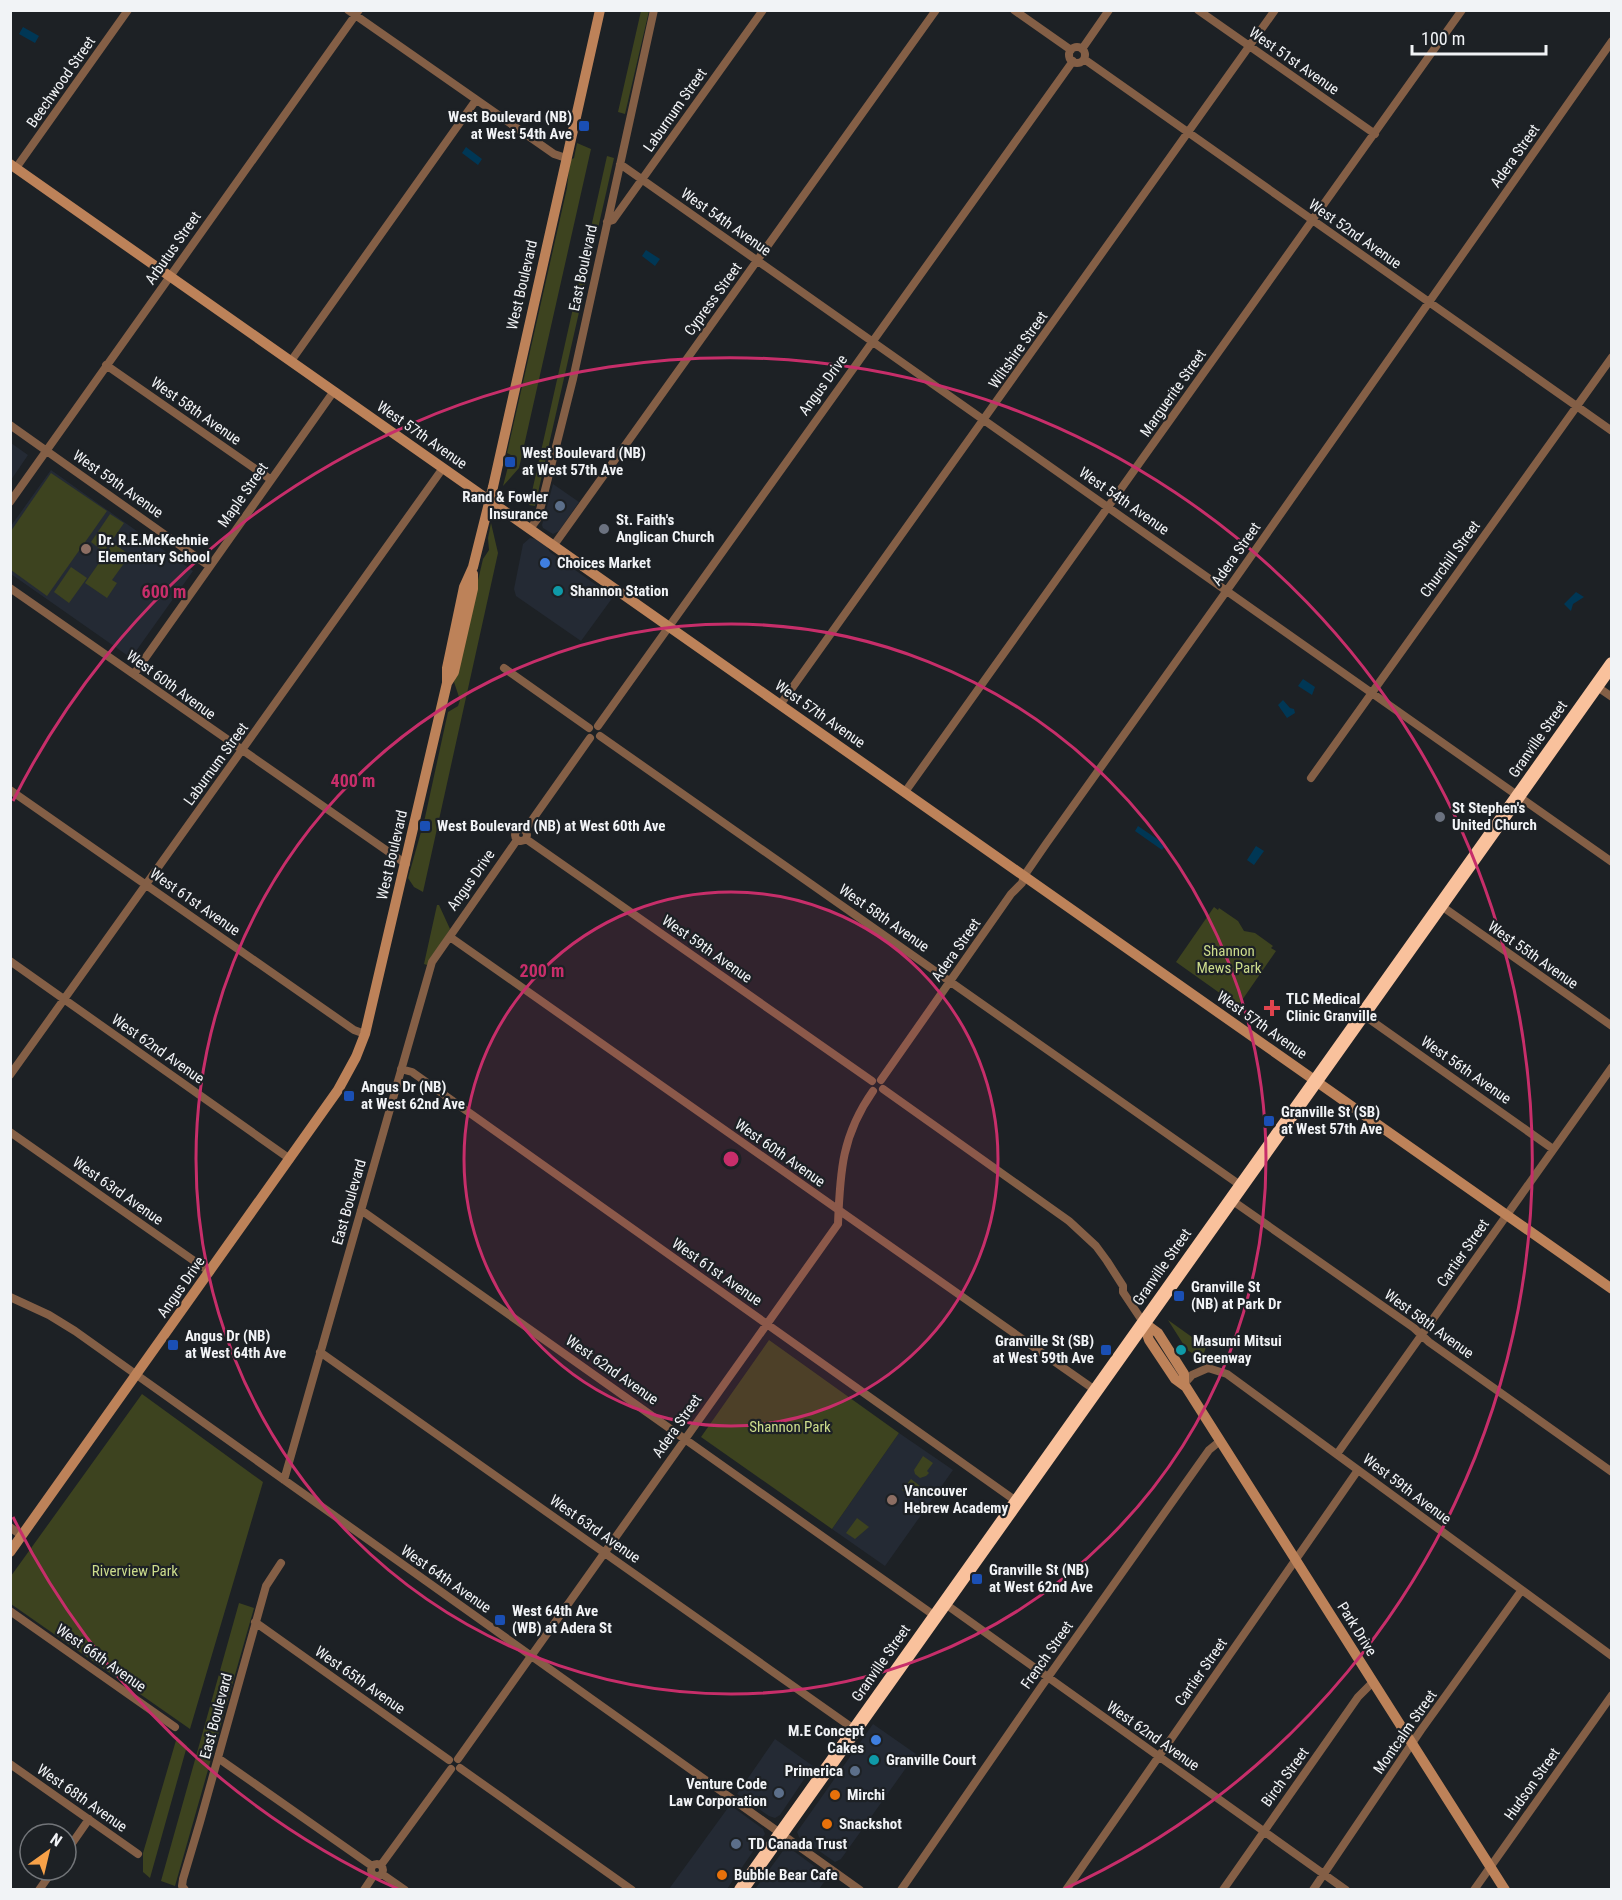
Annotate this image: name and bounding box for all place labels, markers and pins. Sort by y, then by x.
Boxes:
place label: West Boulevard (NB) at West 54th Ave [448,108,572,143]
marker: West Boulevard (NB) at West 54th Ave [577,119,591,133]
place label: West Boulevard (NB) at West 57th Ave [522,444,646,479]
marker: West Boulevard (NB) at West 57th Ave [503,455,517,469]
place label: Rand & Fowler Insurance [462,488,548,523]
marker: Rand & Fowler Insurance [553,499,567,513]
place label: St. Faith's Anglican Church [616,511,714,546]
marker: St. Faith's Anglican Church [597,522,611,536]
place label: Dr. R.E.McKechnie Elementary School [98,531,210,566]
marker: Dr. R.E.McKechnie Elementary School [79,542,93,556]
place label: Choices Market [557,554,651,572]
marker: Choices Market [538,556,552,570]
place label: Shannon Station [570,582,669,600]
marker: Shannon Station [551,584,565,598]
place label: St Stephen's United Church [1452,799,1537,834]
marker: St Stephen's United Church [1433,810,1447,824]
place label: West Boulevard (NB) at West 60th Ave [437,817,666,835]
marker: West Boulevard (NB) at West 60th Ave [418,819,432,833]
place label: TLC Medical Clinic Granville [1286,990,1377,1025]
marker: TLC Medical Clinic Granville [1263,999,1281,1017]
place label: Angus Dr (NB) at West 62nd Ave [361,1078,465,1113]
marker: Angus Dr (NB) at West 62nd Ave [342,1089,356,1103]
place label: Granville St (SB) at West 57th Ave [1281,1103,1382,1138]
marker: Granville St (SB) at West 57th Ave [1262,1114,1276,1128]
centre of rings [721,1149,741,1169]
place label: Granville St (NB) at Park Dr [1191,1278,1281,1313]
marker: Granville St (NB) at Park Dr [1172,1289,1186,1303]
place label: Angus Dr (NB) at West 64th Ave [185,1327,286,1362]
place label: Granville St (SB) at West 59th Ave [993,1332,1094,1367]
place label: Masumi Mitsui Greenway [1193,1332,1282,1367]
marker: Angus Dr (NB) at West 64th Ave [166,1338,180,1352]
marker: Granville St (SB) at West 59th Ave [1099,1343,1113,1357]
marker: Masumi Mitsui Greenway [1174,1343,1188,1357]
place label: Vancouver Hebrew Academy [904,1482,1008,1517]
marker: Vancouver Hebrew Academy [885,1493,899,1507]
place label: Granville St (NB) at West 62nd Ave [989,1561,1093,1596]
marker: Granville St (NB) at West 62nd Ave [970,1572,984,1586]
place label: West 64th Ave (WB) at Adera St [512,1602,612,1637]
marker: West 64th Ave (WB) at Adera St [493,1613,507,1627]
place label: M.E Concept Cakes [788,1722,864,1757]
marker: M.E Concept Cakes [869,1733,883,1747]
place label: Granville Court [886,1751,976,1769]
marker: Granville Court [867,1753,881,1767]
place label: Primerica [785,1762,843,1780]
marker: Primerica [848,1764,862,1778]
place label: Venture Code Law Corporation [669,1775,767,1810]
marker: Venture Code Law Corporation [772,1786,786,1800]
place label: Mirchi [847,1786,885,1804]
marker: Mirchi [828,1788,842,1802]
place label: Snackshot [839,1815,902,1833]
marker: Snackshot [820,1817,834,1831]
place label: TD Canada Trust [748,1835,847,1853]
marker: TD Canada Trust [729,1837,743,1851]
place label: Bubble Bear Cafe [734,1866,838,1884]
marker: Bubble Bear Cafe [715,1868,729,1882]

